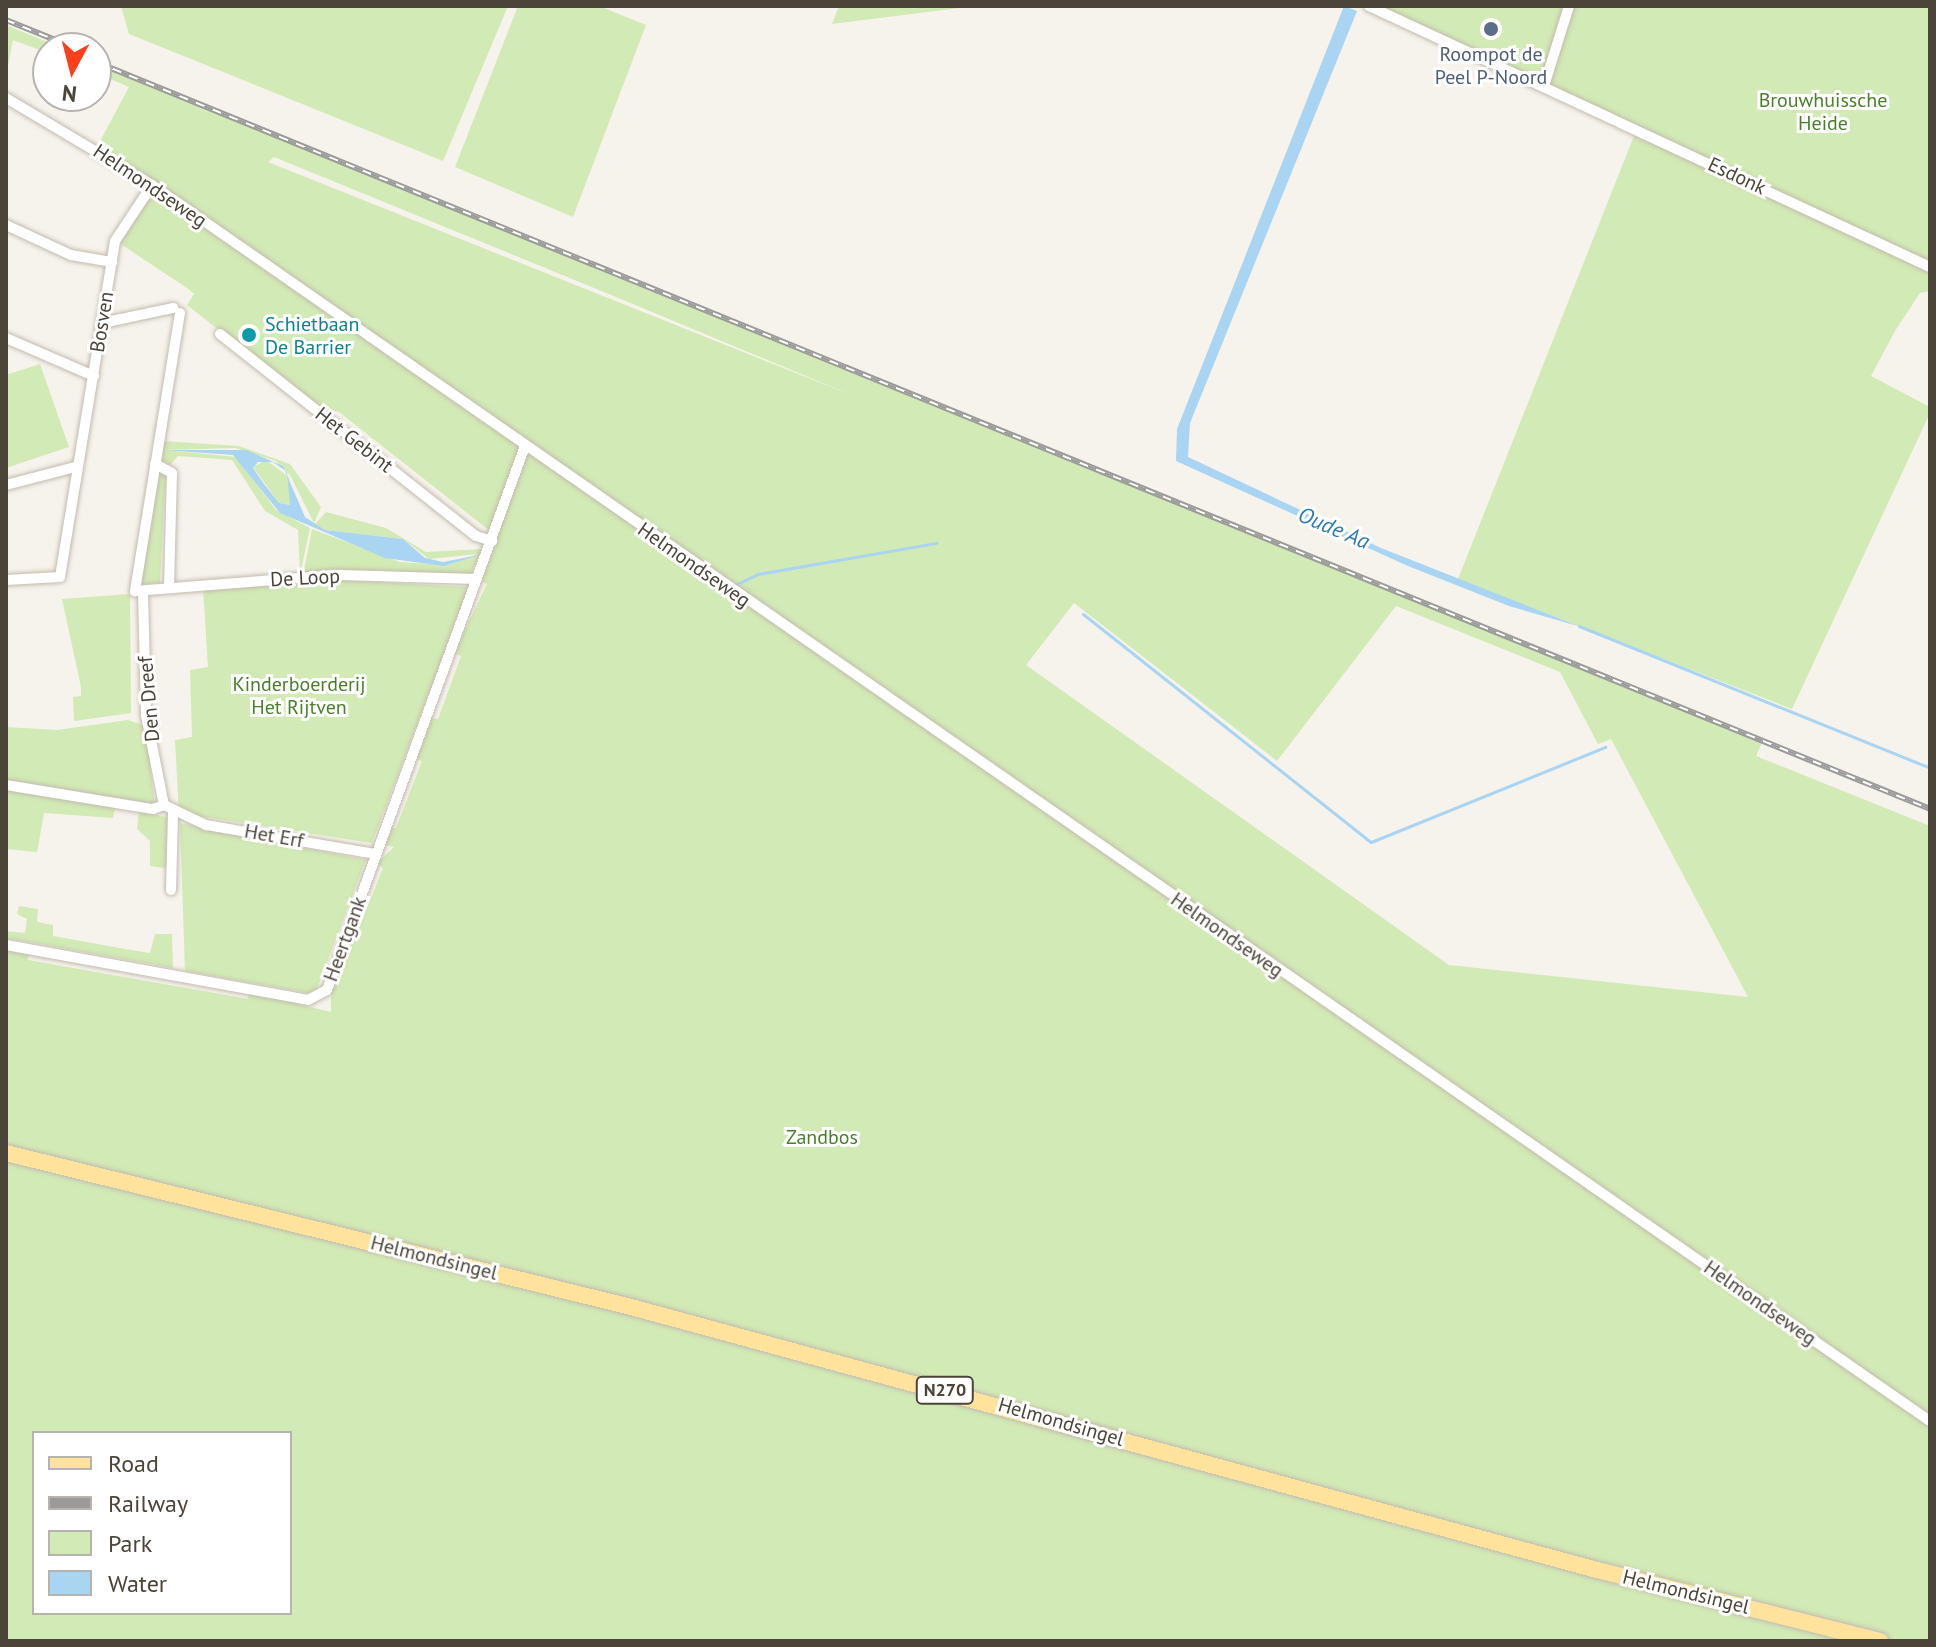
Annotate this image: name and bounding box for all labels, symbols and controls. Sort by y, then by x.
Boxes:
marker: Roompot de Peel P-Noord [1482,20,1500,38]
north arrow [32,32,112,112]
place label: Roompot de Peel P-Noord [1435,42,1547,89]
text: N [60,79,78,109]
park label: Brouwhuissche Heide [1759,89,1887,136]
street label: Helmondseweg [89,139,211,233]
street label: Esdonk [1704,152,1770,200]
street label: Bosven [85,290,119,354]
place label: Schietbaan De Barrier [265,312,359,359]
marker: Schietbaan De Barrier [240,326,258,344]
street label: Het Gebint [310,402,398,478]
water label: Oude Aa [1294,501,1374,555]
street label: Helmondseweg [633,517,755,613]
street label: De Loop [269,564,341,592]
street label: Den Dreef [133,655,165,743]
park label: Kinderboerderij Het Rijtven [232,673,366,720]
street label: Het Erf [243,819,305,853]
street label: Helmondseweg [1166,887,1288,983]
street label: Heertgank [319,893,371,985]
park label: Zandbos [786,1125,858,1149]
street label: Helmondsingel [368,1231,500,1285]
street label: Helmondseweg [1699,1255,1821,1351]
road number: N270 [915,1376,975,1404]
street label: Helmondsingel [995,1393,1127,1451]
legend [32,1431,292,1615]
text: Road [108,1448,159,1479]
text: Railway [108,1488,188,1519]
text: Park [108,1528,152,1559]
street label: Helmondsingel [1620,1565,1752,1619]
text: Water [108,1568,167,1599]

